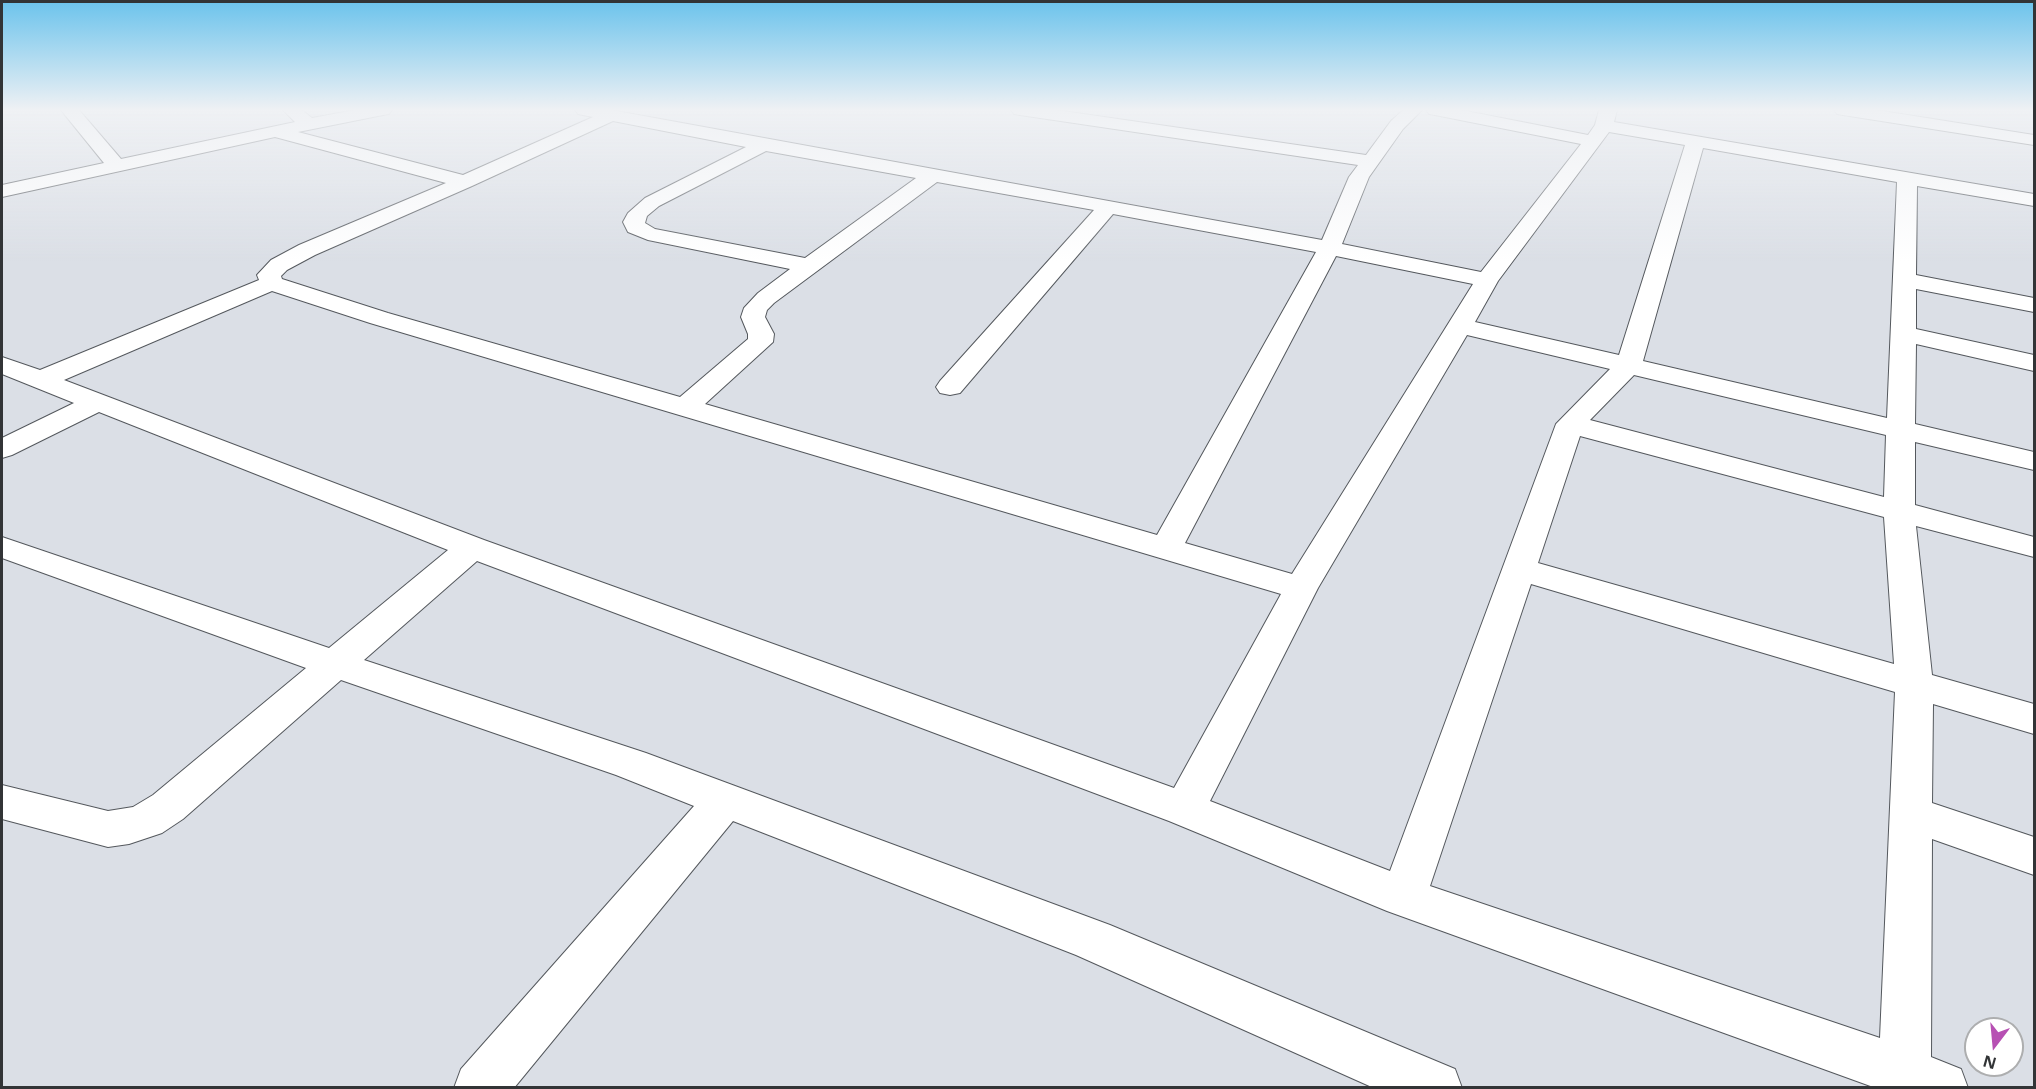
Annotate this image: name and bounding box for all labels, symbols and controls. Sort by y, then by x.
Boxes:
north arrow [1964,1017,2024,1077]
text: N [1980,1050,1999,1075]

